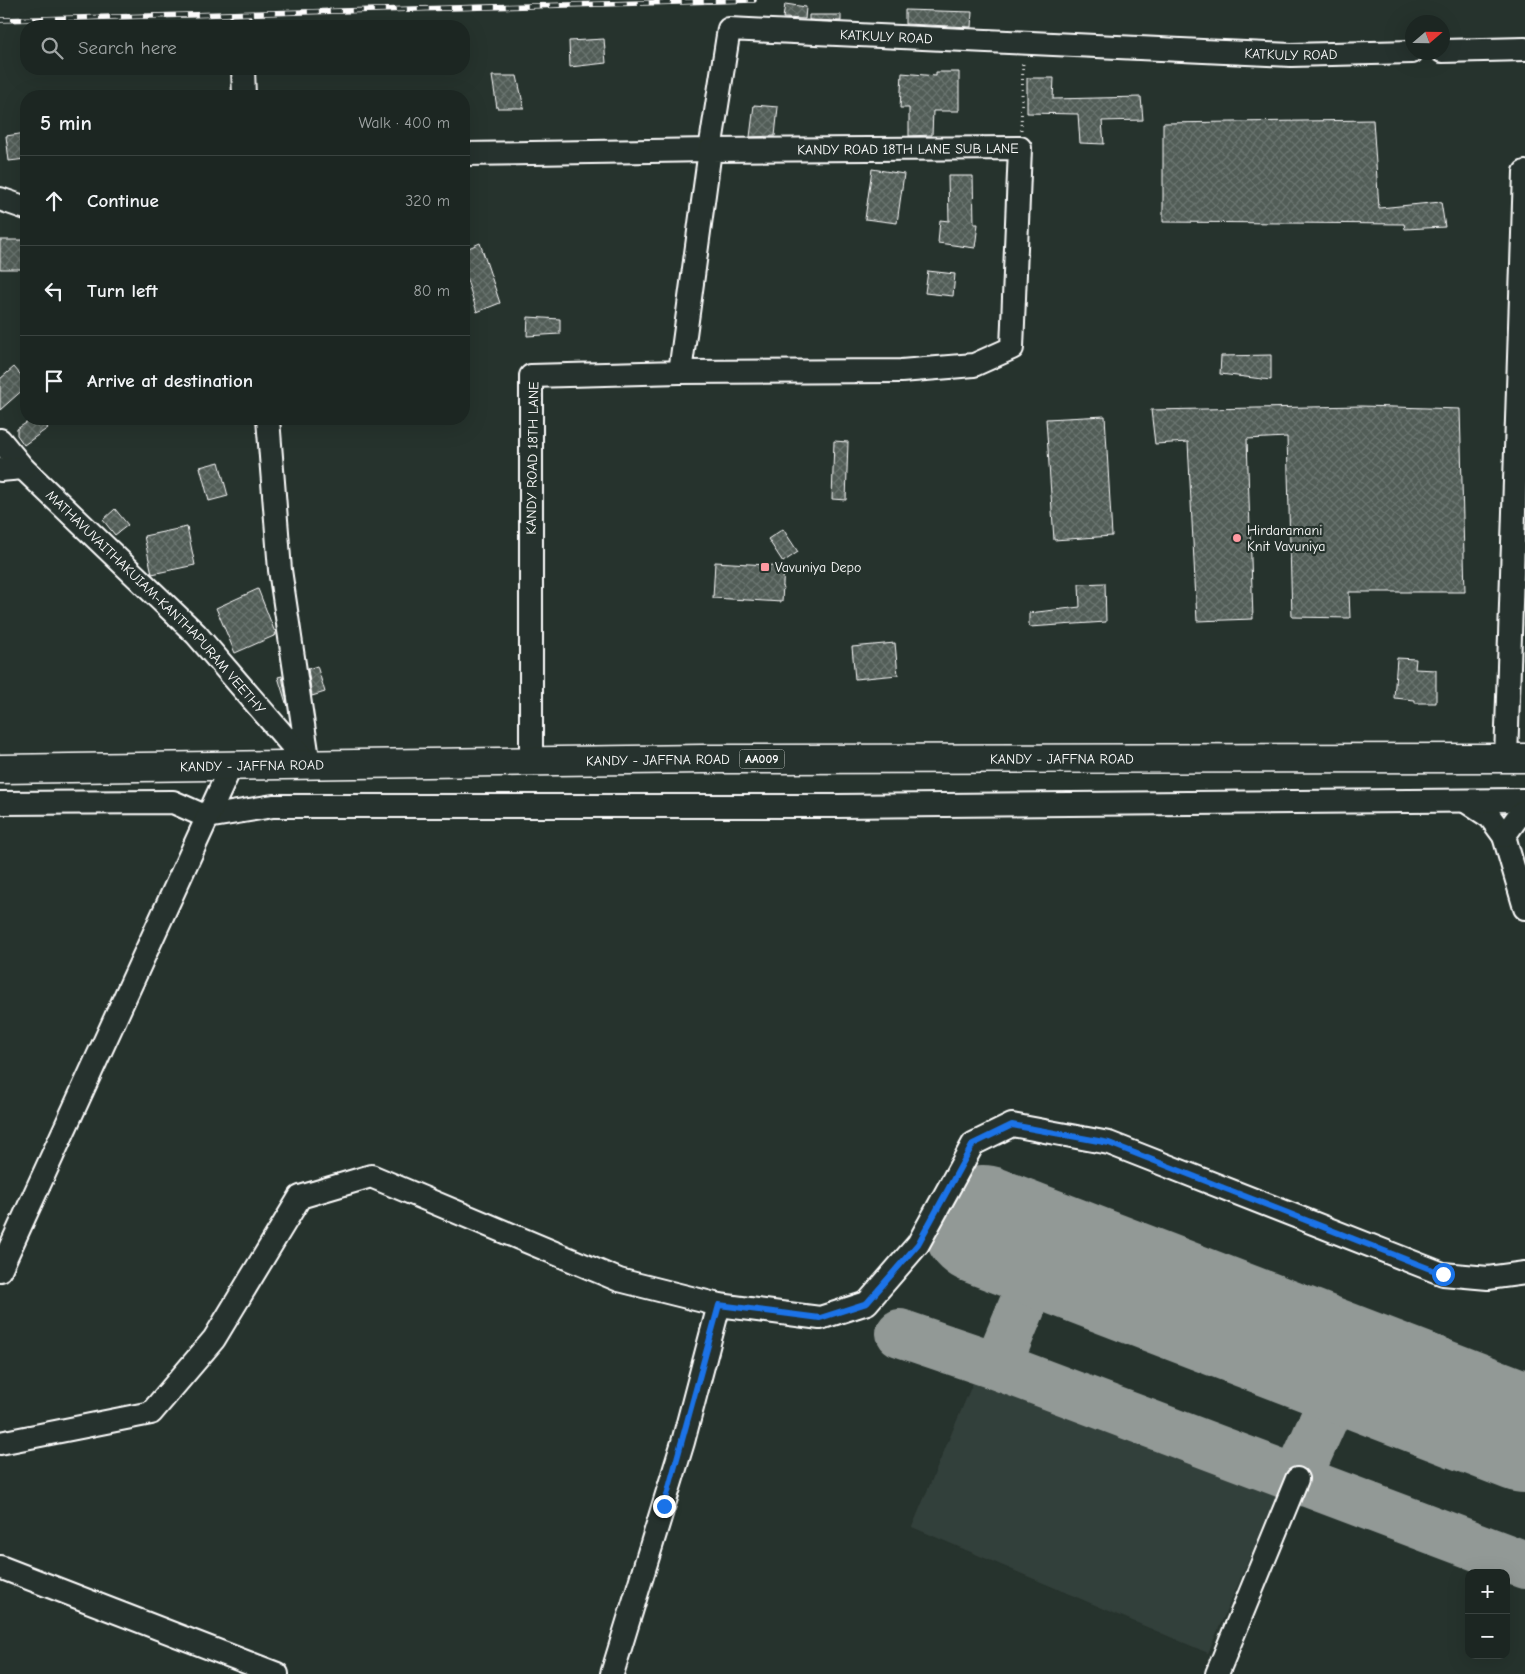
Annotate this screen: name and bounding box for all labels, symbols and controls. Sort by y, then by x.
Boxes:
north arrow [1405,15,1450,60]
search box [20,20,470,75]
street label: KATKULY ROAD [839,26,933,47]
icon: search [38,34,66,62]
text: Search here [78,37,177,59]
street label: KATKULY ROAD [1244,45,1338,64]
text: 5 min [40,111,92,135]
text: Walk · 400 m [358,114,450,132]
street label: KANDY ROAD 18TH LANE SUB LANE [797,140,1019,158]
icon: ahead [40,187,68,215]
text: Continue [87,190,159,212]
text: 320 m [405,192,450,210]
icon: left [40,277,68,305]
text: Turn left [87,280,158,302]
text: 80 m [413,282,450,300]
icon: arrive [40,367,68,395]
text: Arrive at destination [87,370,253,392]
street label: KANDY ROAD 18TH LANE [523,381,542,535]
street label: MATHAVUVAITHAKUIAM-KANTHAPURAM VEETHY [42,487,269,718]
place label: Hirdaramani Knit Vavuniya [1247,522,1326,555]
marker: Hirdaramani Knit Vavuniya [1231,532,1243,544]
place label: Vavuniya Depo [775,559,861,576]
marker: Vavuniya Depo [759,561,771,573]
road number: AA009 [740,750,784,769]
street label: KANDY - JAFFNA ROAD [990,750,1134,768]
street label: KANDY - JAFFNA ROAD [586,751,730,770]
street label: KANDY - JAFFNA ROAD [180,756,324,775]
route start [1432,1263,1455,1286]
route end [653,1495,676,1518]
map controls [1465,1569,1510,1659]
button: + [1465,1569,1510,1614]
button: − [1465,1614,1510,1659]

